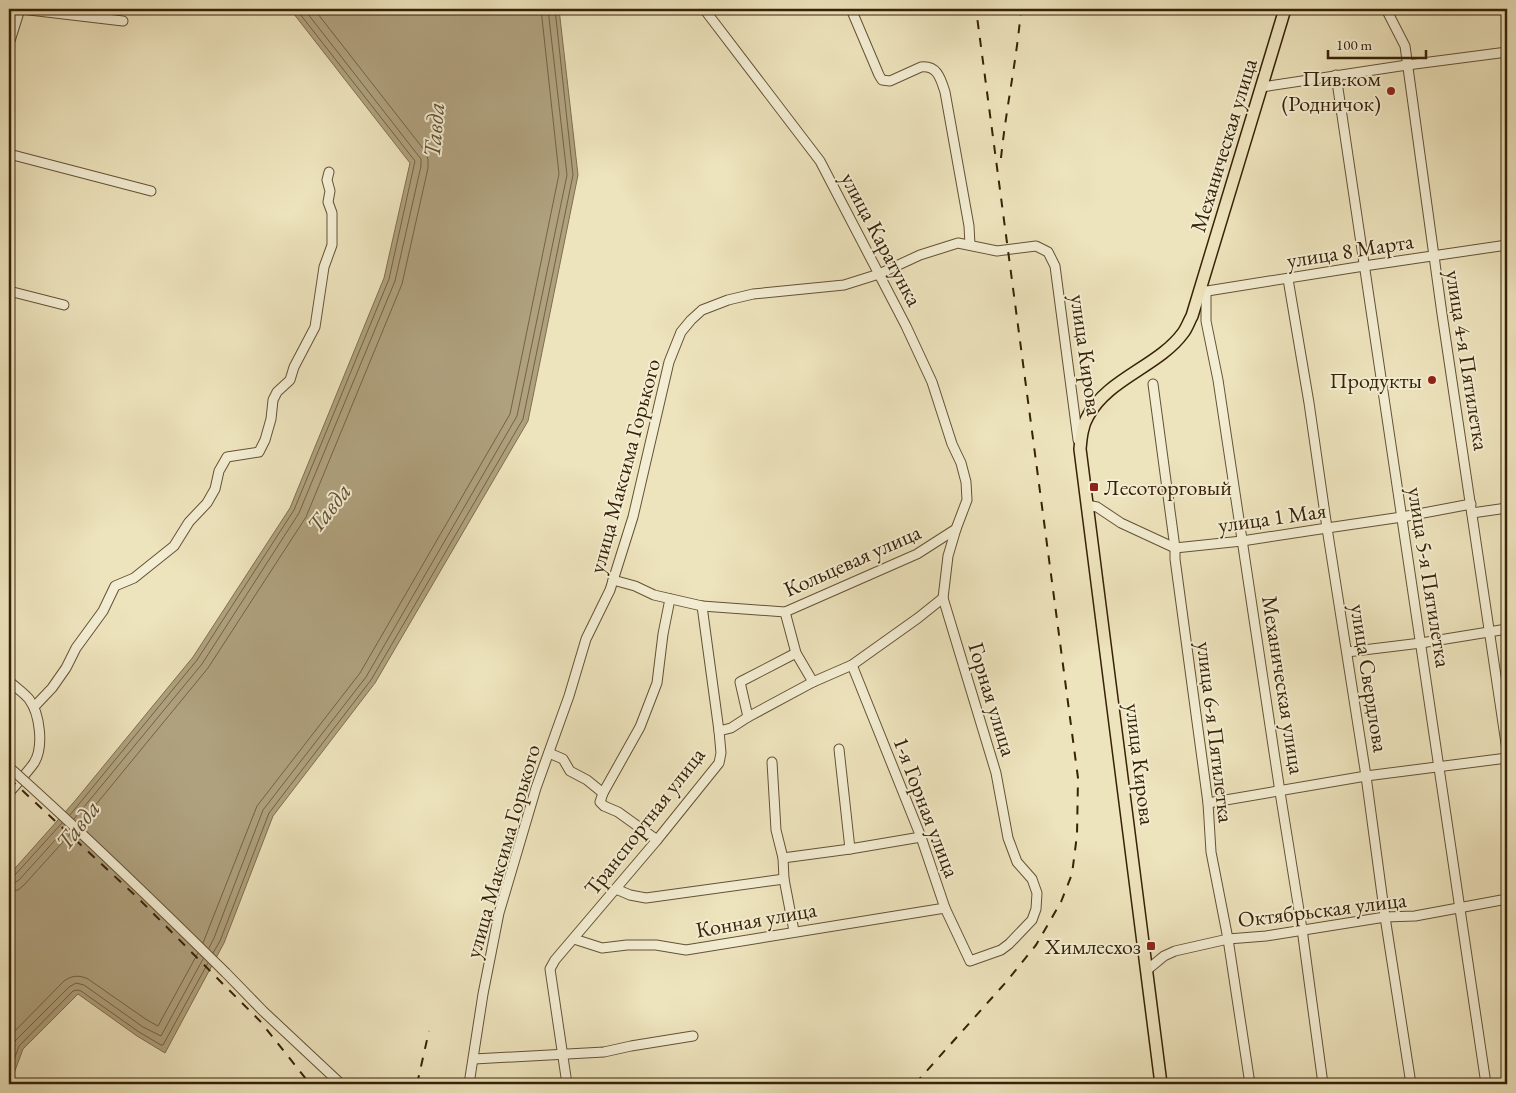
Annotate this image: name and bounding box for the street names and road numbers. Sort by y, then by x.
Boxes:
street label: Механическая улица [1183,55,1264,235]
street label: улица Каратунка [834,167,929,312]
street label: улица 8 Марта [1285,226,1416,275]
street label: улица 4-я Пятилетка [1439,268,1496,453]
street label: улица Кирова [1064,292,1109,418]
street label: улица Максима Горького [582,356,667,577]
street label: улица 5-я Пятилетка [1401,485,1458,670]
street label: улица 1 Мая [1216,496,1328,539]
street label: Кольцевая улица [779,517,926,604]
street label: Механическая улица [1255,594,1312,776]
street label: улица Свердлова [1343,602,1396,755]
street label: Горная улица [961,639,1024,760]
street label: улица 6-я Пятилетка [1190,640,1241,825]
street label: улица Кирова [1119,702,1162,827]
street label: 1-я Горная улица [886,733,967,882]
street label: улица Максима Горького [458,741,547,961]
street label: Транспортная улица [577,741,712,901]
street label: Октябрьская улица [1236,885,1408,934]
street label: Конная улица [693,895,819,944]

